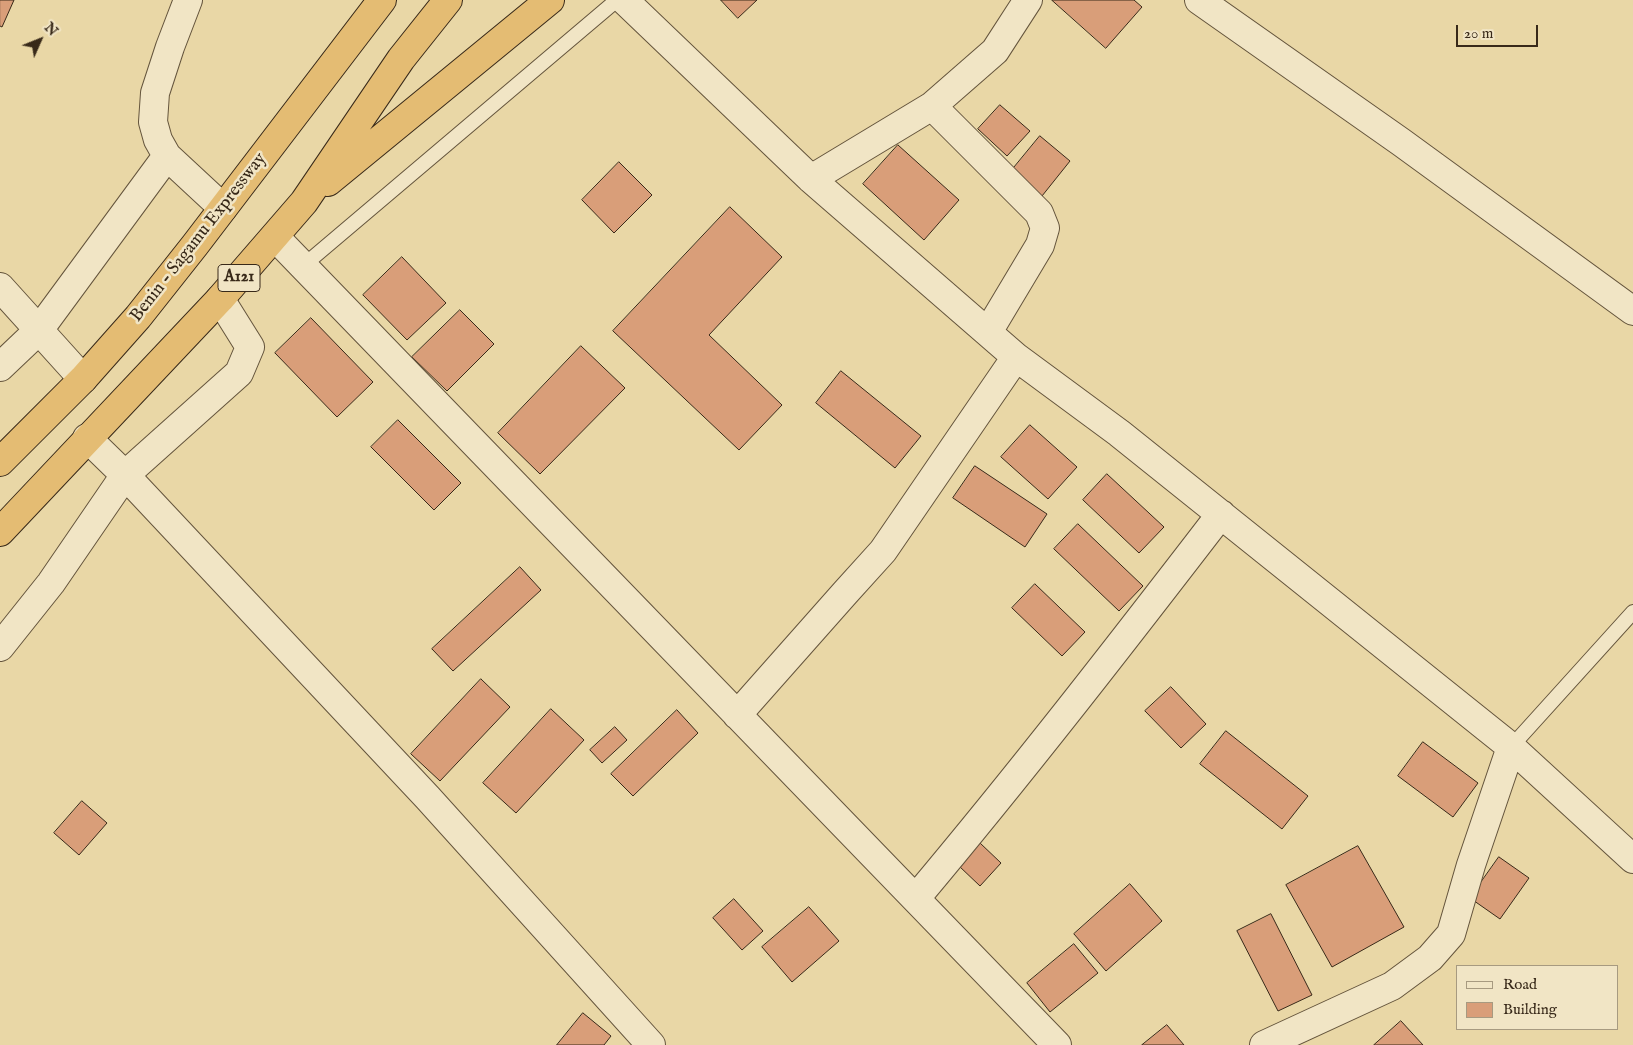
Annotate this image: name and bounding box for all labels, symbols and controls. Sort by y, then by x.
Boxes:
north arrow [15,15,65,65]
scale bar [1458,15,1540,47]
text: N [40,19,61,40]
text: 20 m [1464,24,1493,43]
street label: Benin - Sagamu Expressway [126,149,272,327]
road number: A121 [218,264,260,292]
legend [1456,965,1618,1030]
text: Road [1503,975,1537,994]
text: Building [1503,1000,1557,1019]

